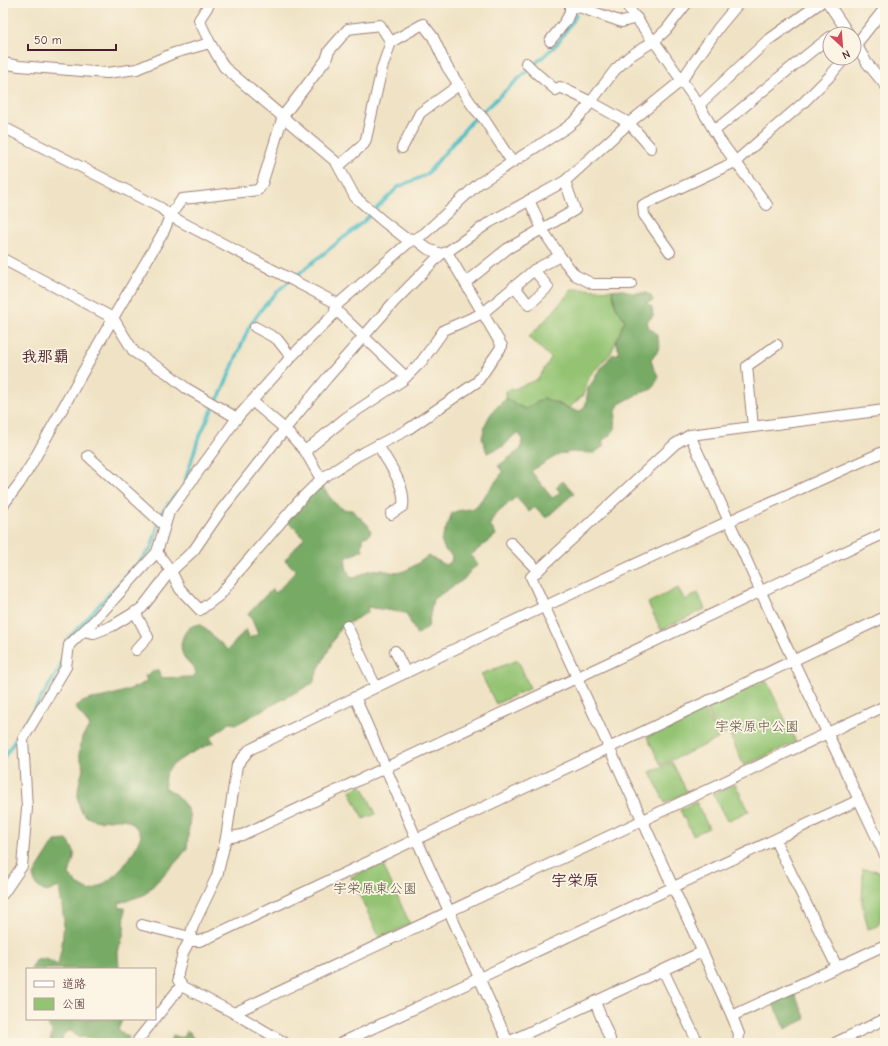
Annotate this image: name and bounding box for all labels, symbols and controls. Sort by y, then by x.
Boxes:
scale bar [28,26,116,52]
north arrow [822,26,862,66]
text: 50 m [34,33,62,47]
text: N [840,47,852,62]
district label: 我那覇 [21,348,69,366]
park label: 宇栄原中公園 [715,718,799,735]
district label: 宇栄原 [551,872,599,890]
park label: 宇栄原東公園 [333,880,417,897]
legend [26,968,156,1020]
text: 道路 [62,977,86,991]
text: 公園 [62,997,86,1011]

